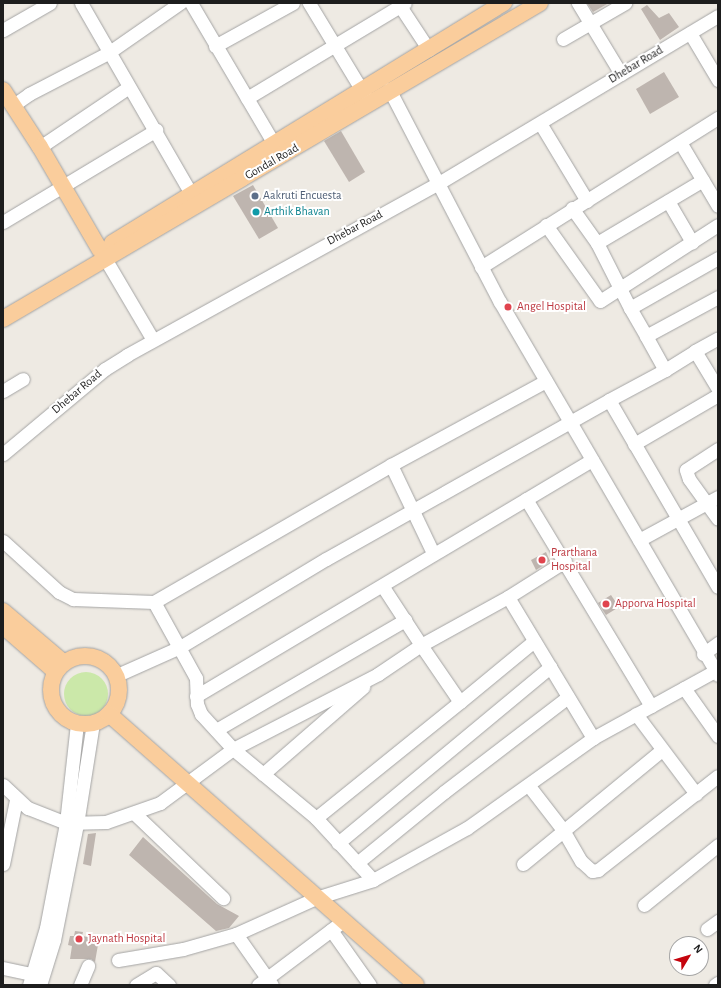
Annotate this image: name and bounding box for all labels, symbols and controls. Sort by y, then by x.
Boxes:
street label: Dhebar Road [606,43,666,87]
street label: Gondal Road [243,141,301,183]
place label: Aakruti Encuesta [263,189,342,203]
marker: Aakruti Encuesta [250,191,260,201]
place label: Arthik Bhavan [264,205,330,219]
marker: Arthik Bhavan [251,207,261,217]
street label: Dhebar Road [325,207,385,249]
place label: Angel Hospital [517,300,586,314]
marker: Angel Hospital [502,301,514,313]
street label: Dhebar Road [49,367,105,417]
place label: Prarthana Hospital [551,546,597,574]
marker: Prarthana Hospital [536,554,548,566]
place label: Apporva Hospital [615,597,696,611]
marker: Apporva Hospital [600,598,612,610]
place label: Jaynath Hospital [88,932,165,946]
marker: Jaynath Hospital [73,933,85,945]
north arrow [669,936,709,976]
text: N [691,943,705,955]

